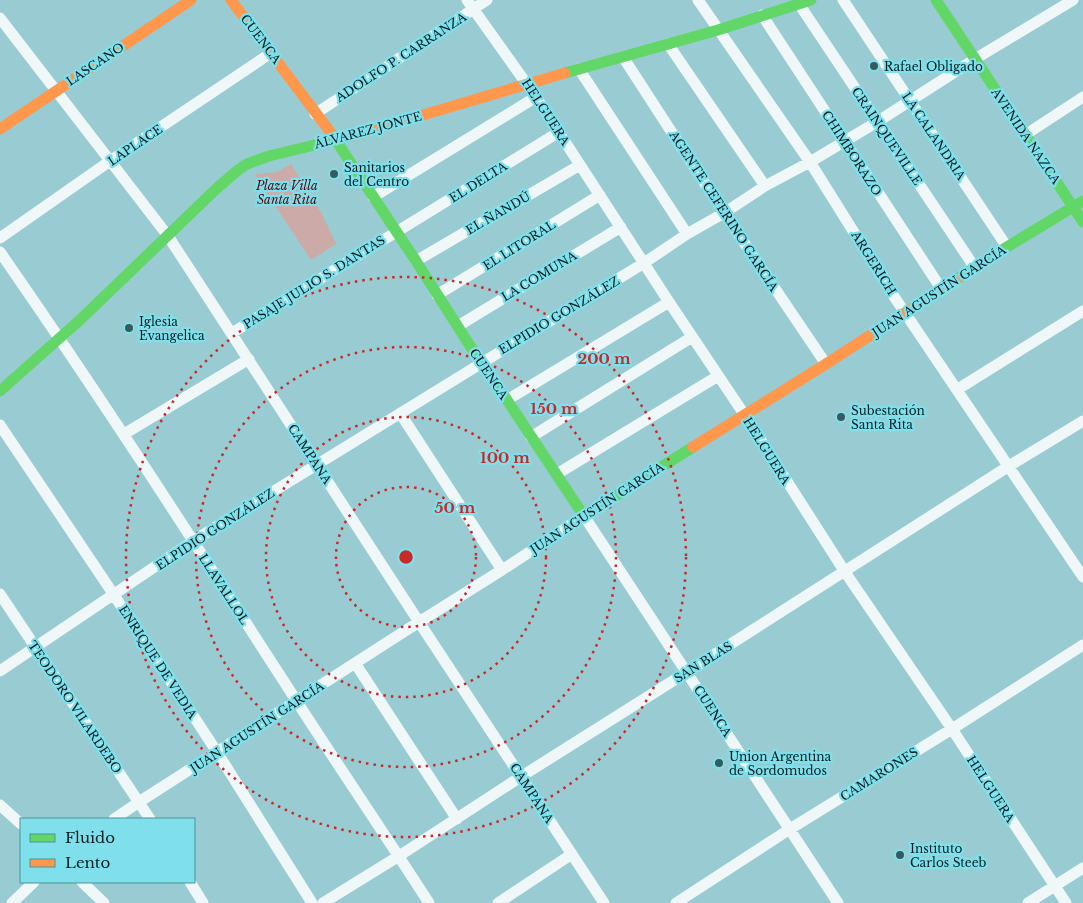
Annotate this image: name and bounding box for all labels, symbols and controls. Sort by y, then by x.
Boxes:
street label: ADOLFO P. CARRANZA [332,9,470,105]
street label: CUENCA [237,11,285,67]
street label: LASCANO [63,39,127,89]
place label: Rafael Obligado [884,59,983,74]
marker: Rafael Obligado [868,60,880,72]
street label: HELGUERA [519,76,574,149]
street label: CRAINQUEVILLE [849,84,925,188]
street label: AVENIDA NAZCA [988,84,1064,188]
street label: LA CALANDRIA [899,89,969,183]
street label: ÁLVAREZ JONTE [311,107,424,152]
street label: CHIMBORAZO [819,108,885,198]
street label: LAPLACE [105,121,165,169]
street label: AGENTE CEFERINO GARCÍA [666,126,783,295]
street label: EL DELTA [446,158,510,206]
place label: Sanitarios del Centro [344,160,409,189]
marker: Sanitarios del Centro [328,168,340,180]
park label: Plaza Villa Santa Rita [255,178,318,207]
street label: EL ÑANDÚ [463,188,533,238]
street label: EL LITORAL [480,217,558,273]
street label: ARGERICH [848,227,900,298]
street label: PASAJE JULIO S. DANTAS [240,232,388,332]
street label: JUAN AGUSTÍN GARCÍA [867,241,1009,341]
street label: LA COMUNA [499,247,580,304]
street label: ELPIDIO GONZÁLEZ [495,272,622,357]
place label: Iglesia Evangelica [139,314,205,343]
marker: Iglesia Evangelica [123,322,135,334]
street label: CUENCA [466,346,512,403]
text: 200 m [578,349,631,368]
text: 150 m [530,399,578,418]
place label: Subestación Santa Rita [851,403,925,432]
marker: Subestación Santa Rita [835,411,847,423]
street label: HELGUERA [740,414,794,488]
street label: CAMPANA [285,421,335,488]
text: 100 m [480,448,530,467]
street label: JUAN AGUSTÍN GARCÍA [525,458,667,558]
street label: ELPIDIO GONZÁLEZ [152,484,277,573]
text: 50 m [435,498,476,517]
centre of rings [397,548,415,566]
street label: LLAVALLOL [196,551,252,627]
street label: ENRIQUE DE VEDIA [116,602,201,722]
street label: TEODORO VILARDEBO [25,638,125,776]
street label: SAN BLAS [671,638,735,686]
street label: JUAN AGUSTÍN GARCÍA [185,677,327,777]
street label: CUENCA [691,682,736,740]
street label: CAMARONES [837,744,921,804]
place label: Union Argentina de Sordomudos [729,749,832,778]
street label: HELGUERA [964,753,1019,826]
marker: Union Argentina de Sordomudos [713,757,725,769]
street label: CAMPANA [507,760,557,827]
legend [20,818,195,883]
text: Fluido [65,828,115,847]
place label: Instituto Carlos Steeb [910,841,987,870]
marker: Instituto Carlos Steeb [894,849,906,861]
text: Lento [65,853,111,872]

